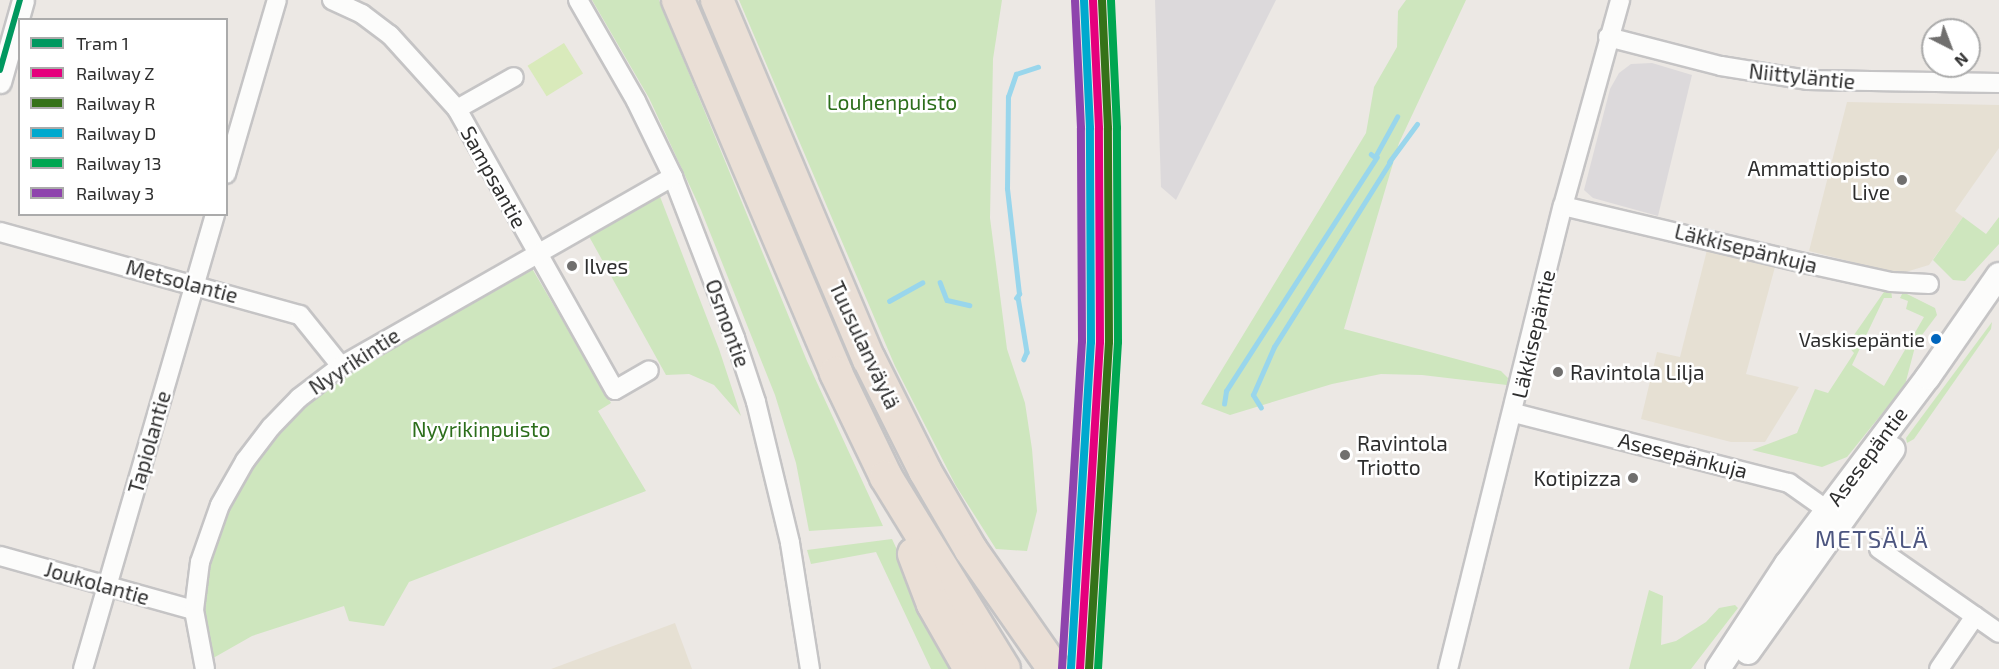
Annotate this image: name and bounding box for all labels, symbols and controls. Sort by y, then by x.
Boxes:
legend [18,18,228,216]
north arrow [1921,18,1981,78]
text: Tram 1 [76,32,129,54]
text: N [1951,49,1973,71]
street label: Niittyläntie [1748,58,1856,94]
text: Railway Z [76,62,155,84]
park label: Louhenpuisto [827,89,957,115]
text: Railway R [76,92,156,114]
text: Railway D [76,122,156,144]
street label: Sampsantie [456,122,532,232]
text: Railway 13 [76,152,162,174]
place label: Ammattiopisto Live [1747,155,1890,205]
marker: Ammattiopisto Live [1895,173,1909,187]
text: Railway 3 [76,182,154,204]
street label: Läkkisepänkuja [1672,218,1820,278]
place label: Ilves [584,253,628,279]
street label: Metsolantie [123,254,241,308]
marker: Ilves [565,259,579,273]
street label: Läkkisepäntie [1506,267,1560,401]
street label: Osmontie [700,276,756,370]
street label: Tuusulanväylä [824,277,906,413]
street label: Nyyrikintie [304,322,404,400]
place label: Vaskisepäntie [1799,327,1925,351]
marker: Vaskisepäntie [1930,333,1942,345]
place label: Ravintola Lilja [1570,359,1704,385]
marker: Ravintola Lilja [1551,365,1565,379]
street label: Tapiolantie [122,388,176,496]
street label: Asesepäntie [1822,402,1912,510]
park label: Nyyrikinpuisto [412,416,550,442]
street label: Asesepänkuja [1616,427,1750,483]
place label: Ravintola Triotto [1357,430,1448,480]
marker: Ravintola Triotto [1338,448,1352,462]
place label: Kotipizza [1533,465,1621,491]
marker: Kotipizza [1626,471,1640,485]
district label: METSÄLÄ [1815,525,1929,553]
street label: Joukolantie [42,556,152,610]

